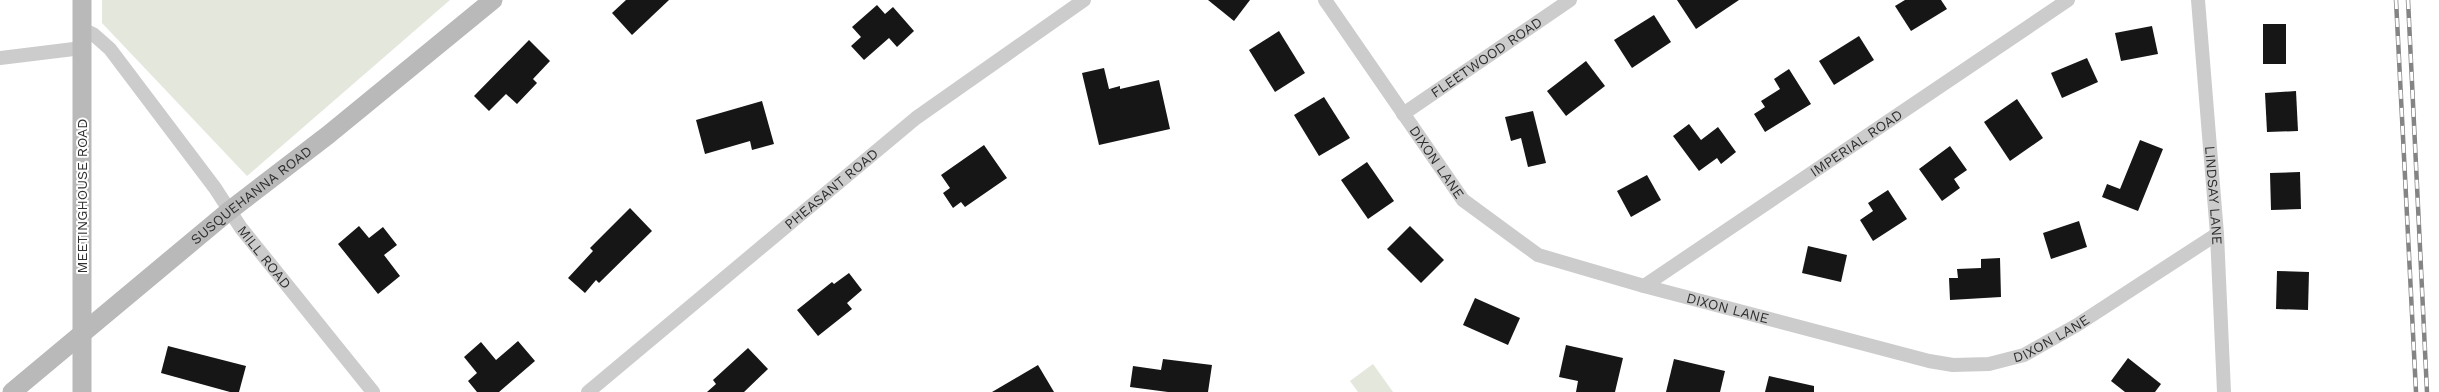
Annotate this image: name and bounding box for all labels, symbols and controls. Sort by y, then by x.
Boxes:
street label: FLEETWOOD ROAD [1428,13,1545,101]
street label: IMPERIAL ROAD [1807,106,1905,180]
street label: MEETINGHOUSE ROAD [74,119,90,273]
street label: DIXON LANE [1406,123,1468,202]
street label: SUSQUEHANNA ROAD [188,142,315,247]
street label: PHEASANT ROAD [781,145,881,232]
street label: LINDSAY LANE [2202,145,2225,245]
street label: MILL ROAD [234,222,294,292]
street label: DIXON LANE [1685,290,1771,327]
street label: DIXON LANE [2011,311,2092,365]

